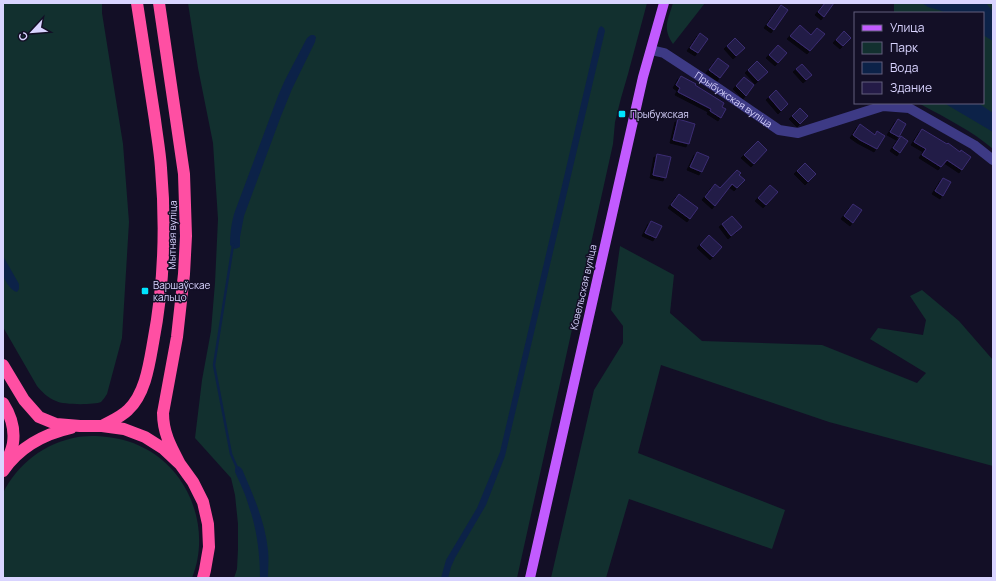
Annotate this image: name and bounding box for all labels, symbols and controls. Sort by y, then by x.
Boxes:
north arrow [12,12,52,52]
legend [854,12,984,104]
text: Улица [890,19,924,36]
text: С [14,30,31,44]
text: Парк [890,39,919,56]
text: Вода [890,59,918,76]
street label: Прыбужская вуліца [692,68,775,131]
text: Здание [890,79,932,96]
place label: Прыбужская [630,107,689,121]
marker: Прыбужская [617,109,627,119]
street label: Мытная вуліца [164,200,180,270]
street label: Ковельская вуліца [566,243,600,331]
place label: Варшаўскае кальцо [153,278,211,304]
marker: Варшаўскае кальцо [140,286,150,296]

